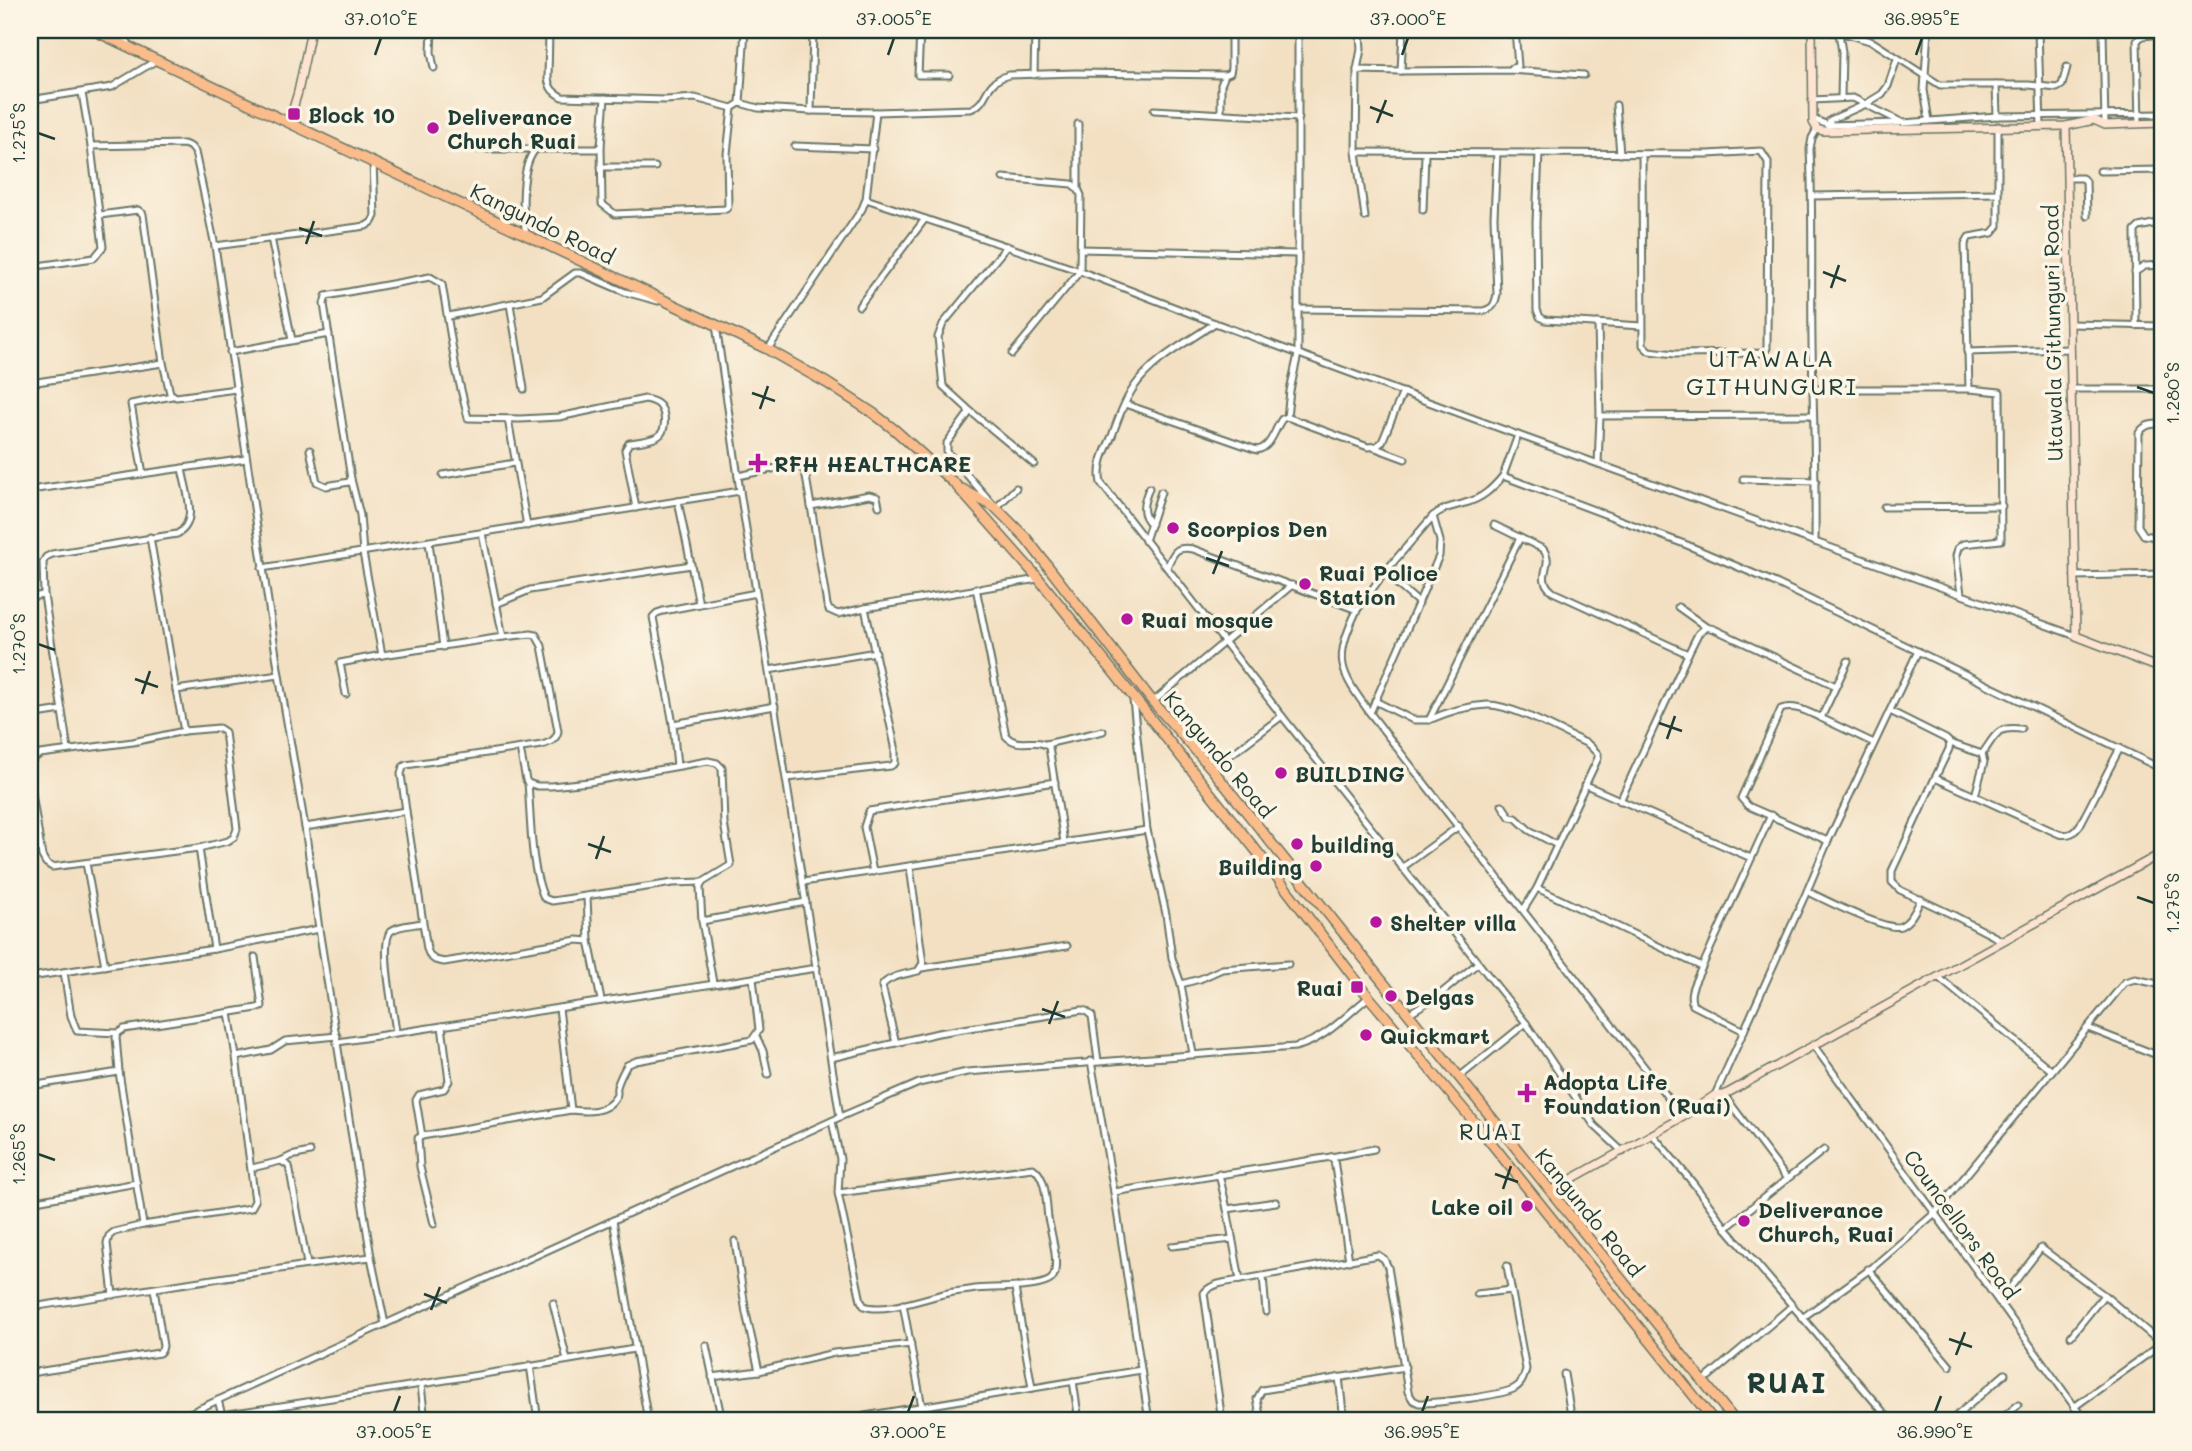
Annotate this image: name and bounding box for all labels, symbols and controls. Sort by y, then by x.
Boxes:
text: 37.010°E [344,6,418,30]
text: 37.005°E [856,6,932,30]
text: 37.000°E [1370,6,1446,30]
text: 36.995°E [1884,6,1960,30]
place label: Block 10 [308,101,395,128]
text: 1.275°S [6,103,30,163]
place label: Deliverance Church Ruai [447,103,577,154]
marker: Block 10 [286,106,302,122]
marker: Deliverance Church Ruai [425,120,441,136]
street label: Kangundo Road [466,176,620,270]
street label: Utawala Githunguri Road [2036,204,2068,462]
district label: UTAWALA GITHUNGURI [1686,342,1858,401]
text: 1.280°S [2160,362,2184,424]
place label: RFH HEALTHCARE [774,450,971,477]
marker: RFH HEALTHCARE [748,453,768,473]
place label: Scorpios Den [1187,515,1327,542]
marker: Scorpios Den [1165,520,1181,536]
place label: Ruai Police Station [1319,559,1438,610]
marker: Ruai Police Station [1297,576,1313,592]
place label: Ruai mosque [1141,606,1273,633]
marker: Ruai mosque [1119,611,1135,627]
text: 1.270°S [6,613,30,675]
street label: Kangundo Road [1159,685,1281,823]
place label: BUILDING [1295,760,1405,787]
marker: BUILDING [1273,765,1289,781]
place label: building [1311,831,1394,858]
marker: building [1289,836,1305,852]
place label: Building [1218,853,1302,880]
marker: Building [1308,858,1324,874]
text: 1.275°S [2160,873,2184,933]
place label: Shelter villa [1390,909,1517,936]
marker: Shelter villa [1368,914,1384,930]
place label: Ruai [1296,974,1343,1001]
marker: Ruai [1349,979,1365,995]
place label: Delgas [1405,983,1474,1010]
marker: Delgas [1383,988,1399,1004]
place label: Quickmart [1380,1022,1490,1049]
marker: Quickmart [1358,1027,1374,1043]
place label: Adopta Life Foundation (Ruai) [1543,1068,1731,1119]
marker: Adopta Life Foundation (Ruai) [1517,1083,1537,1103]
district label: RUAI [1459,1116,1523,1146]
text: 1.265°S [6,1123,30,1185]
street label: Kangundo Road [1530,1142,1650,1282]
street label: Councellors Road [1899,1144,2025,1304]
place label: Lake oil [1431,1193,1513,1220]
place label: Deliverance Church, Ruai [1758,1196,1894,1247]
marker: Lake oil [1519,1198,1535,1214]
marker: Deliverance Church, Ruai [1736,1213,1752,1229]
district label: RUAI [1747,1364,1827,1400]
text: 37.005°E [356,1419,432,1443]
text: 37.000°E [870,1419,946,1443]
text: 36.995°E [1384,1419,1460,1443]
text: 36.990°E [1897,1419,1973,1443]

